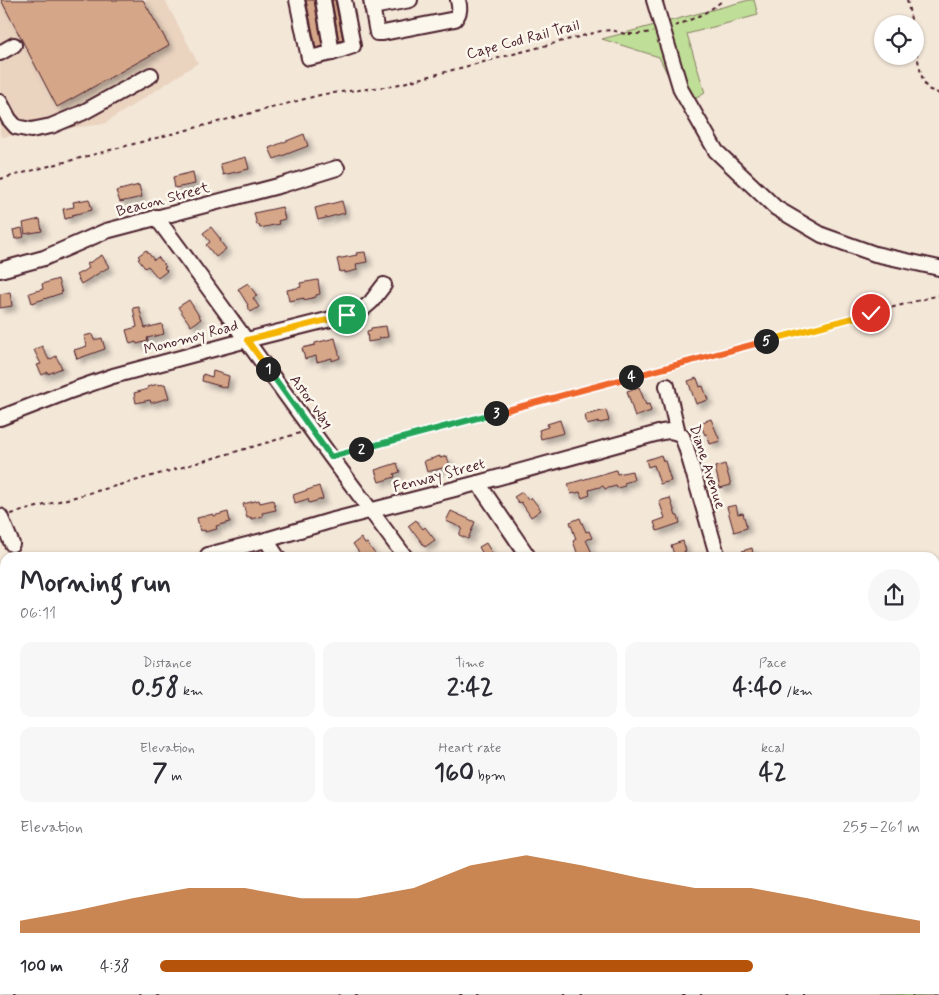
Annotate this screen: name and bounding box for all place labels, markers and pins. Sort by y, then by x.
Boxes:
pin [850,292,892,334]
pin [326,294,368,336]
pin: 5 [754,328,778,354]
pin: 1 [256,356,280,382]
pin: 4 [618,364,644,390]
pin: 3 [484,400,508,426]
pin: 2 [348,436,374,462]

